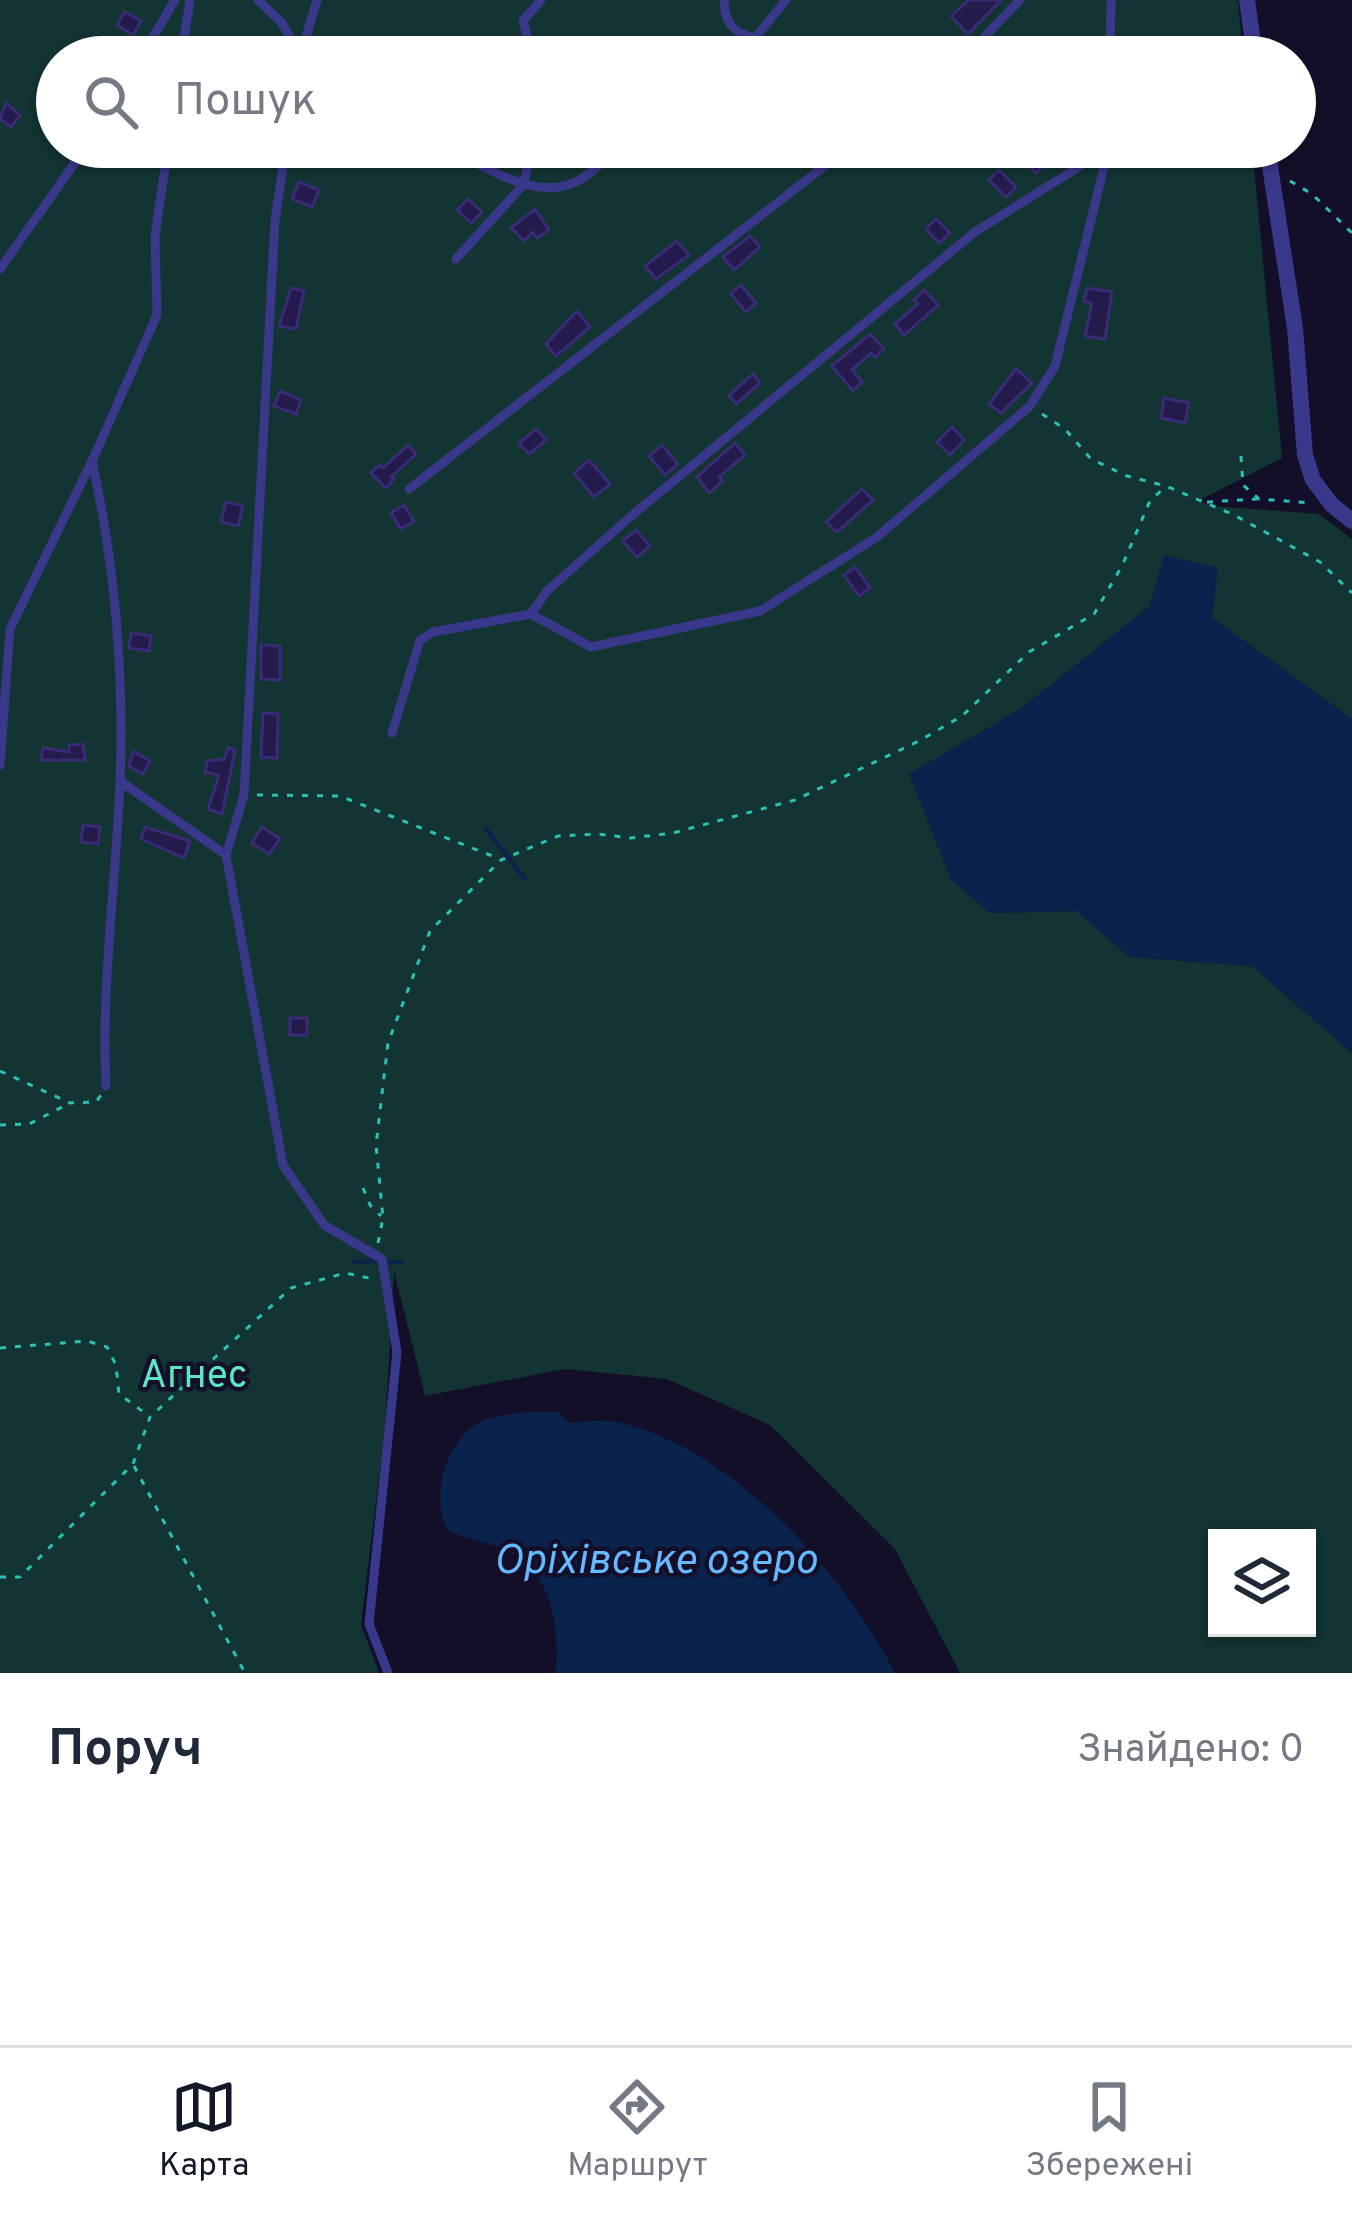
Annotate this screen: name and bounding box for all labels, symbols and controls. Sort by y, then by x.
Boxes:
search box [36,36,1316,168]
icon: search [78,69,144,135]
text: Пошук [174,74,317,131]
park label: Агнес [140,1353,248,1402]
map controls [1208,1529,1316,1637]
button: layers [1208,1529,1316,1637]
water label: Оріхівське озеро [493,1536,818,1589]
text: Поруч [48,1719,203,1784]
text: Знайдено: 0 [1077,1727,1304,1776]
tab: Карта [159,2074,249,2188]
tab: Маршрут [567,2074,708,2188]
tab: Збережені [1026,2074,1193,2188]

